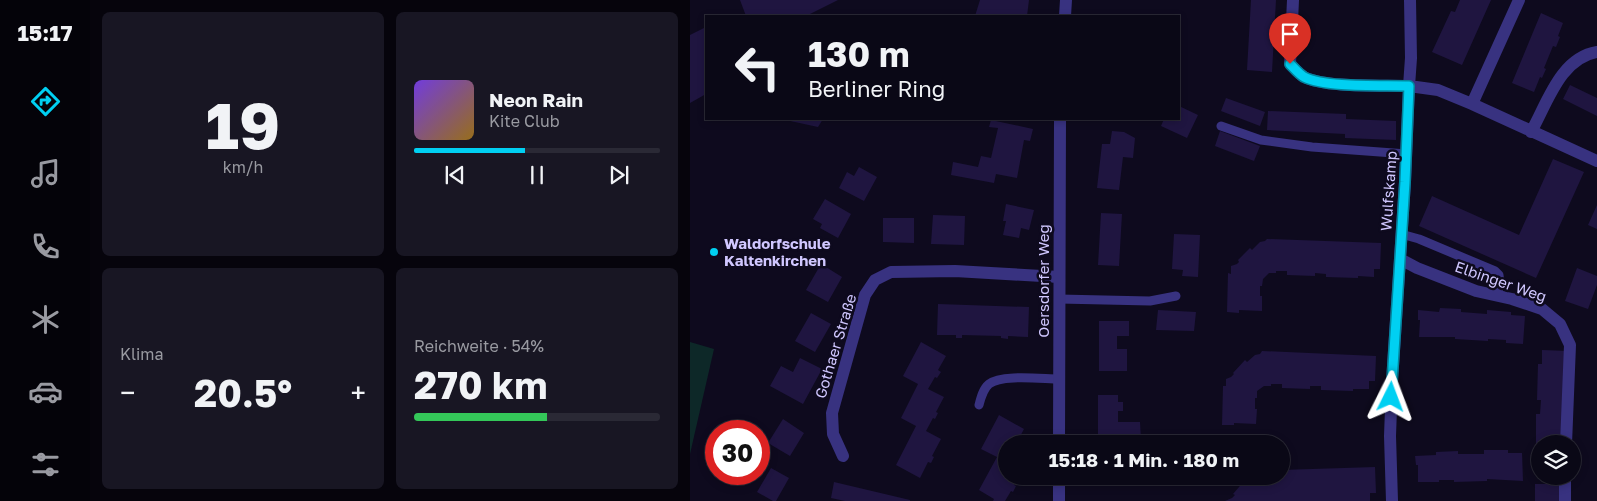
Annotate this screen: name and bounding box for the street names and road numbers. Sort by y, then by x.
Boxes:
street label: Wulfskamp [1376,150,1400,232]
street label: Oersdorfer Weg [1034,224,1052,338]
street label: Elbinger Weg [1453,257,1549,305]
street label: Gothaer Straße [811,291,860,400]

